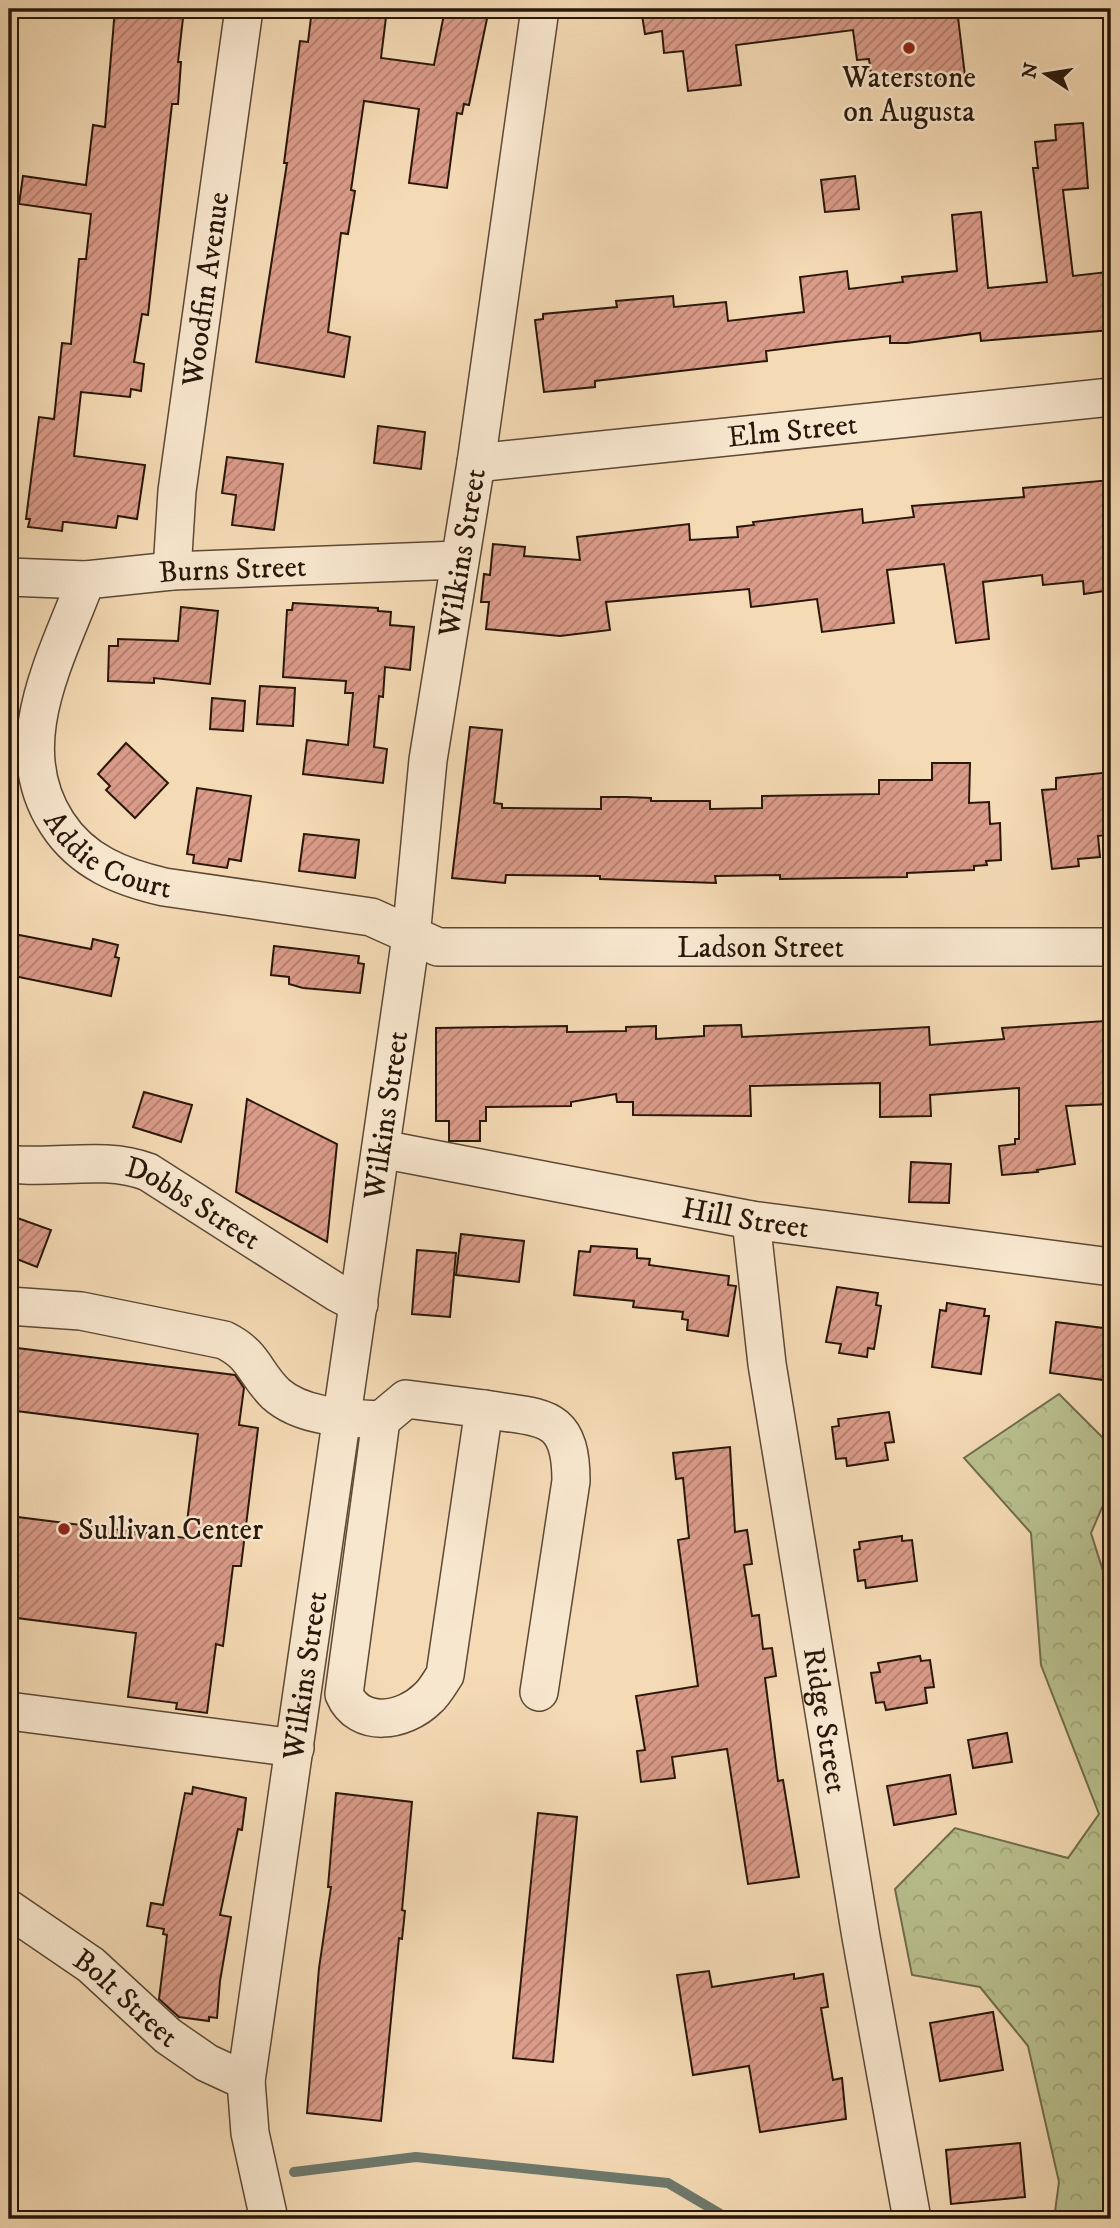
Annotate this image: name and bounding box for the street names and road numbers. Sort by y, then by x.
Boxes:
street label: Woodfin Avenue [175,190,238,390]
street label: Elm Street [726,406,859,457]
street label: Wilkins Street [431,466,495,641]
street label: Burns Street [157,549,307,592]
street label: Addie Court [35,805,173,908]
street label: Ladson Street [677,930,844,967]
street label: Wilkins Street [356,1029,417,1203]
street label: Dobbs Street [121,1149,267,1259]
street label: Hill Street [679,1190,811,1247]
street label: Wilkins Street [275,1589,336,1763]
street label: Ridge Street [794,1645,854,1796]
street label: Bolt Street [66,1941,184,2057]

